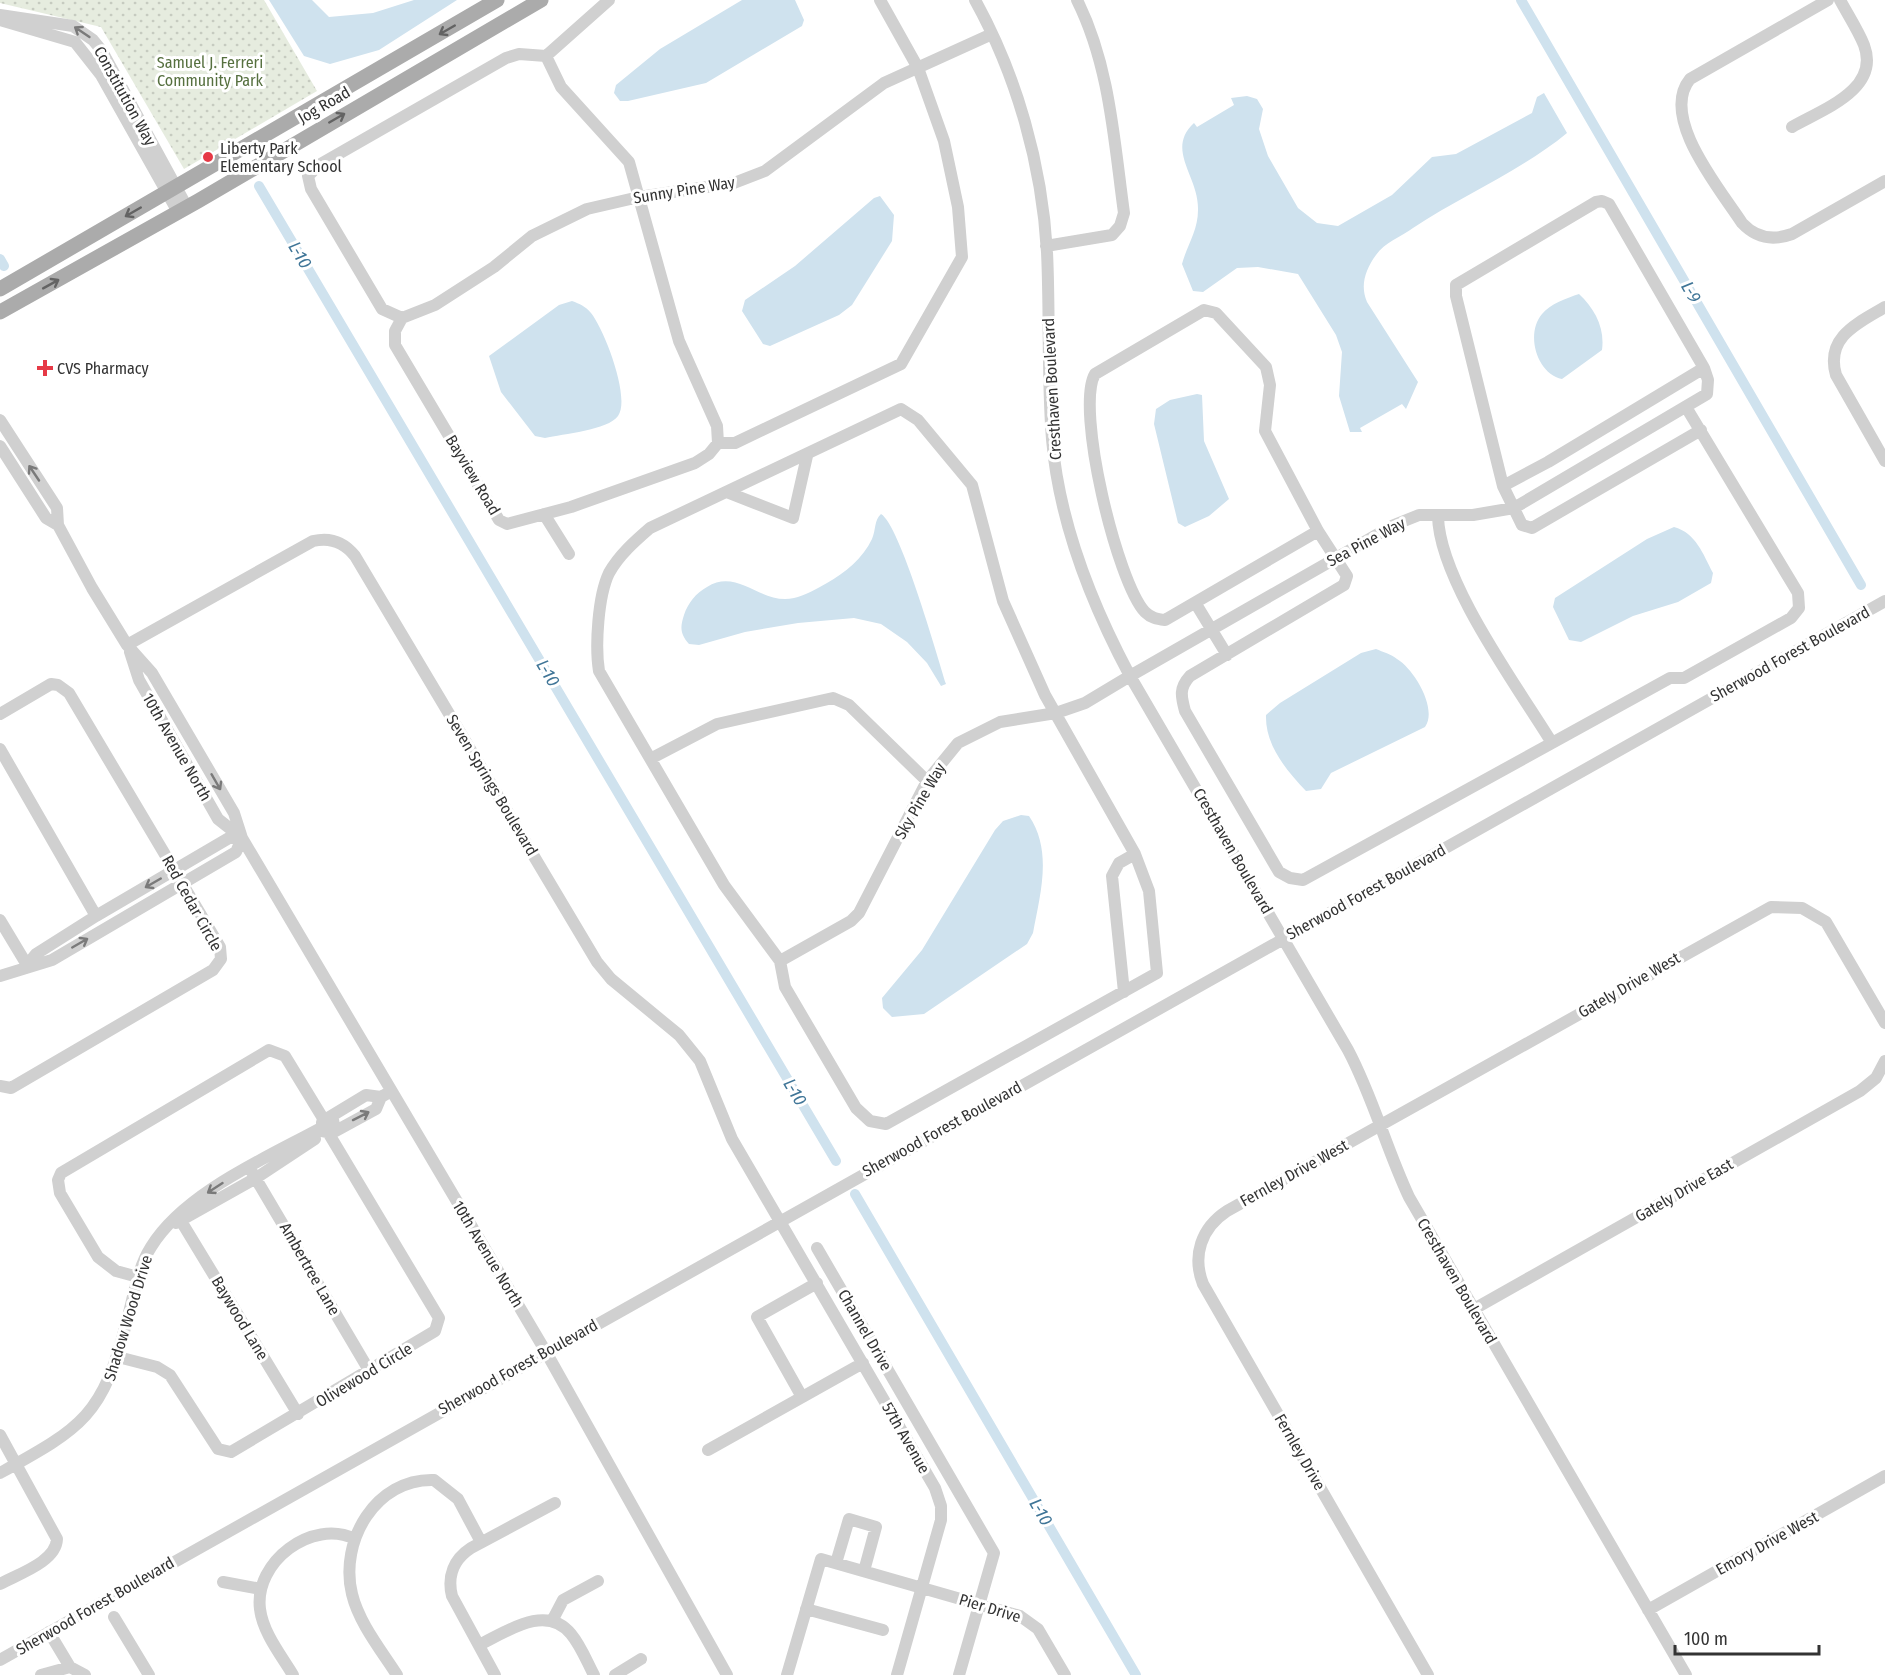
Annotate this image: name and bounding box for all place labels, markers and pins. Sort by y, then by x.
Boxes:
place label: Liberty Park Elementary School [220,139,342,176]
marker: Liberty Park Elementary School [201,150,215,164]
place label: CVS Pharmacy [57,359,150,378]
marker: CVS Pharmacy [38,361,52,375]

